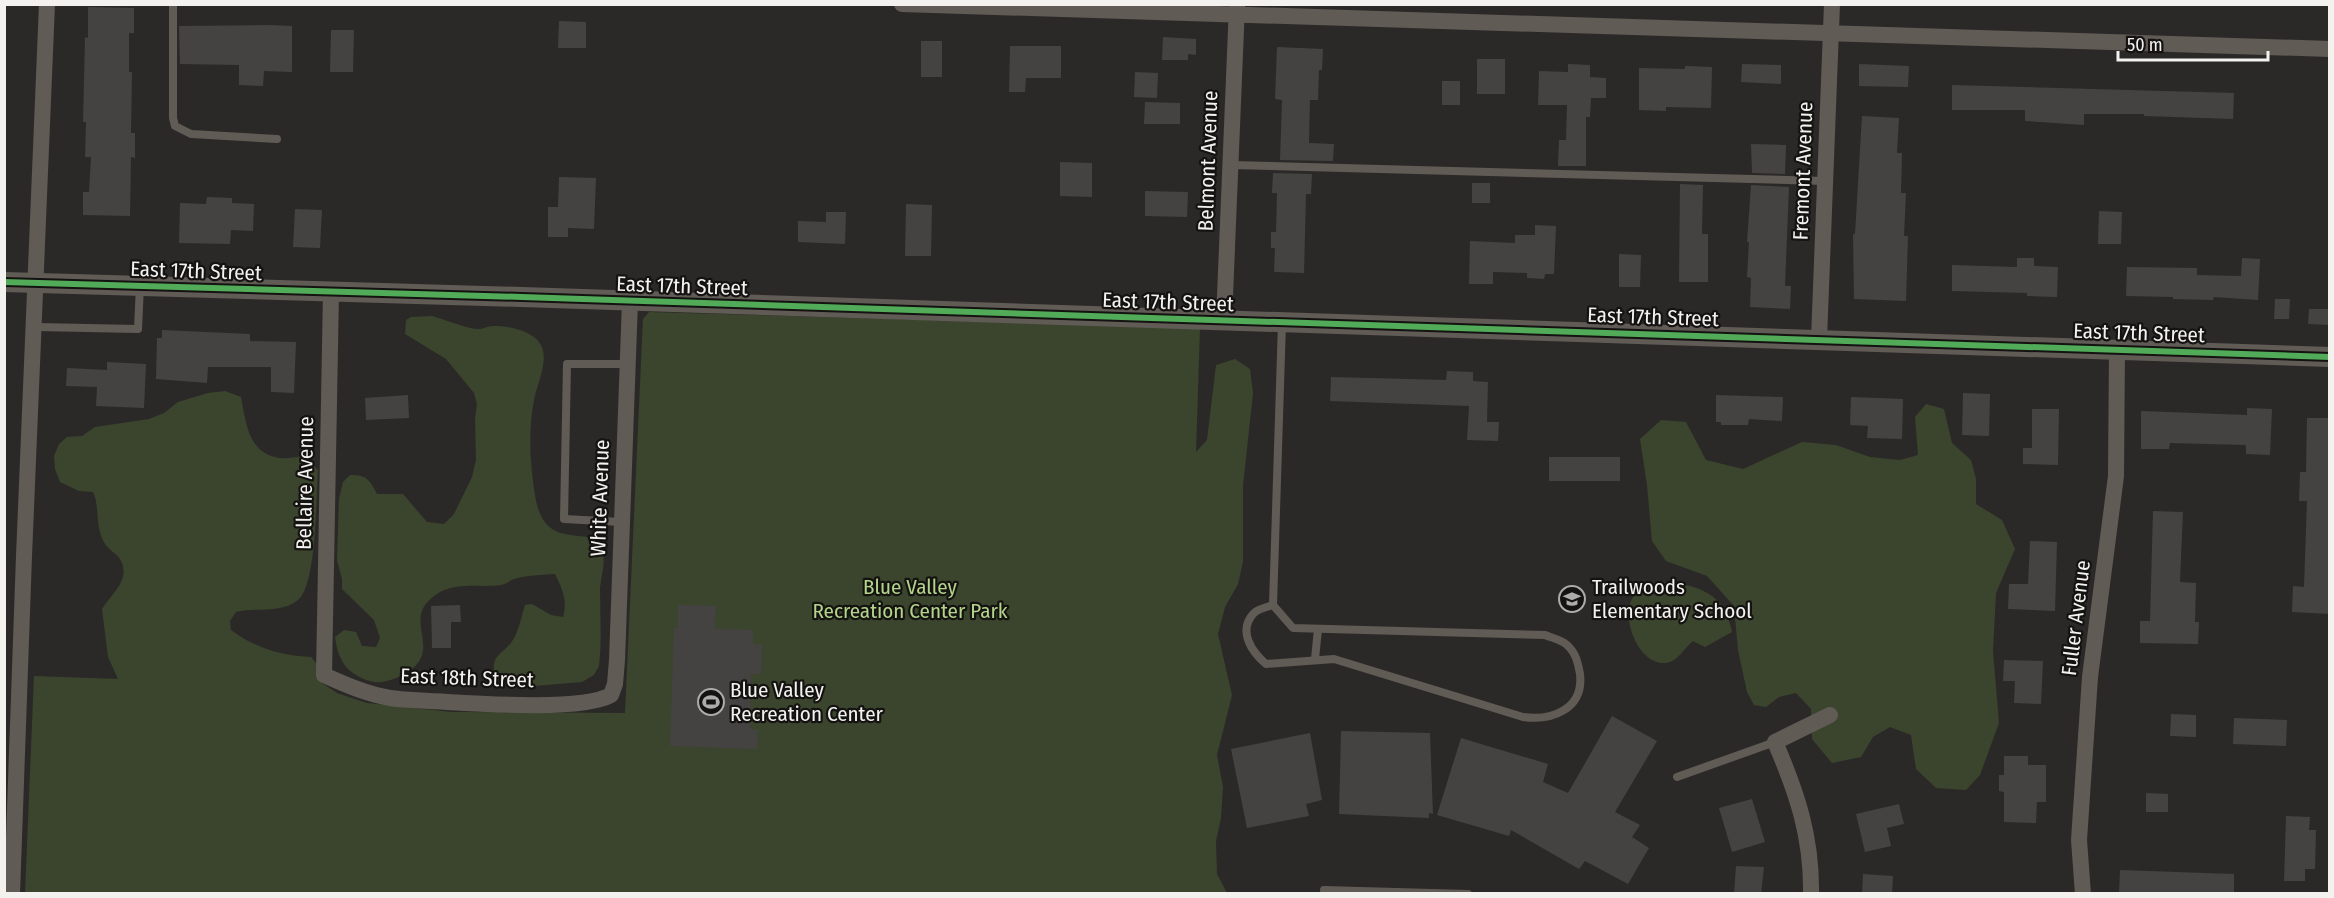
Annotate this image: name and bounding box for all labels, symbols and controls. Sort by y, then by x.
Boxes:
scale bar [2118,24,2268,62]
text: 50 m [2127,34,2163,56]
street label: Belmont Avenue [1193,90,1223,232]
street label: Fremont Avenue [1788,101,1818,241]
street label: East 17th Street [130,256,262,286]
street label: East 17th Street [616,271,748,301]
street label: East 17th Street [1102,287,1234,317]
street label: East 17th Street [1587,302,1719,332]
street label: East 17th Street [2073,318,2205,348]
street label: Bellaire Avenue [291,416,319,550]
street label: White Avenue [585,439,615,557]
street label: Fuller Avenue [2056,559,2096,677]
park label: Blue Valley Recreation Center Park [812,574,1008,624]
place label: Trailwoods Elementary School [1592,574,1752,624]
school or university icon: Trailwoods Elementary School [1557,584,1587,614]
street label: East 18th Street [400,663,534,693]
place label: Blue Valley Recreation Center [730,677,884,727]
sports icon: Blue Valley Recreation Center [696,687,726,717]

